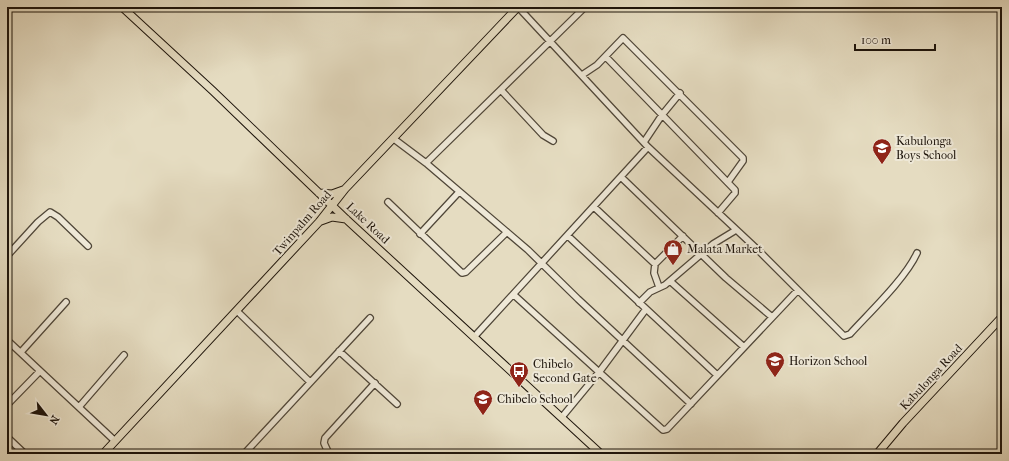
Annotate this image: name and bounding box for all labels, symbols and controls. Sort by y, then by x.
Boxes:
scale bar [855,26,935,52]
text: 100 m [861,33,891,47]
place label: Kabulonga Boys School [896,134,957,162]
school or university icon: Kabulonga Boys School [871,137,893,165]
street label: Twinpalm Road [270,187,334,259]
street label: Lake Road [343,199,393,247]
shop icon: Malata Market [662,238,684,266]
place label: Malata Market [687,242,763,256]
street label: Kabulonga Road [897,341,965,413]
school or university icon: Horizon School [764,350,786,378]
place label: Horizon School [789,354,868,368]
place label: Chibelo Second Gate [533,357,597,385]
bus stop icon: Chibelo Second Gate [508,360,530,388]
school or university icon: Chibelo School [472,388,494,416]
place label: Chibelo School [497,392,574,406]
north arrow [26,395,66,435]
text: N [46,413,62,427]

